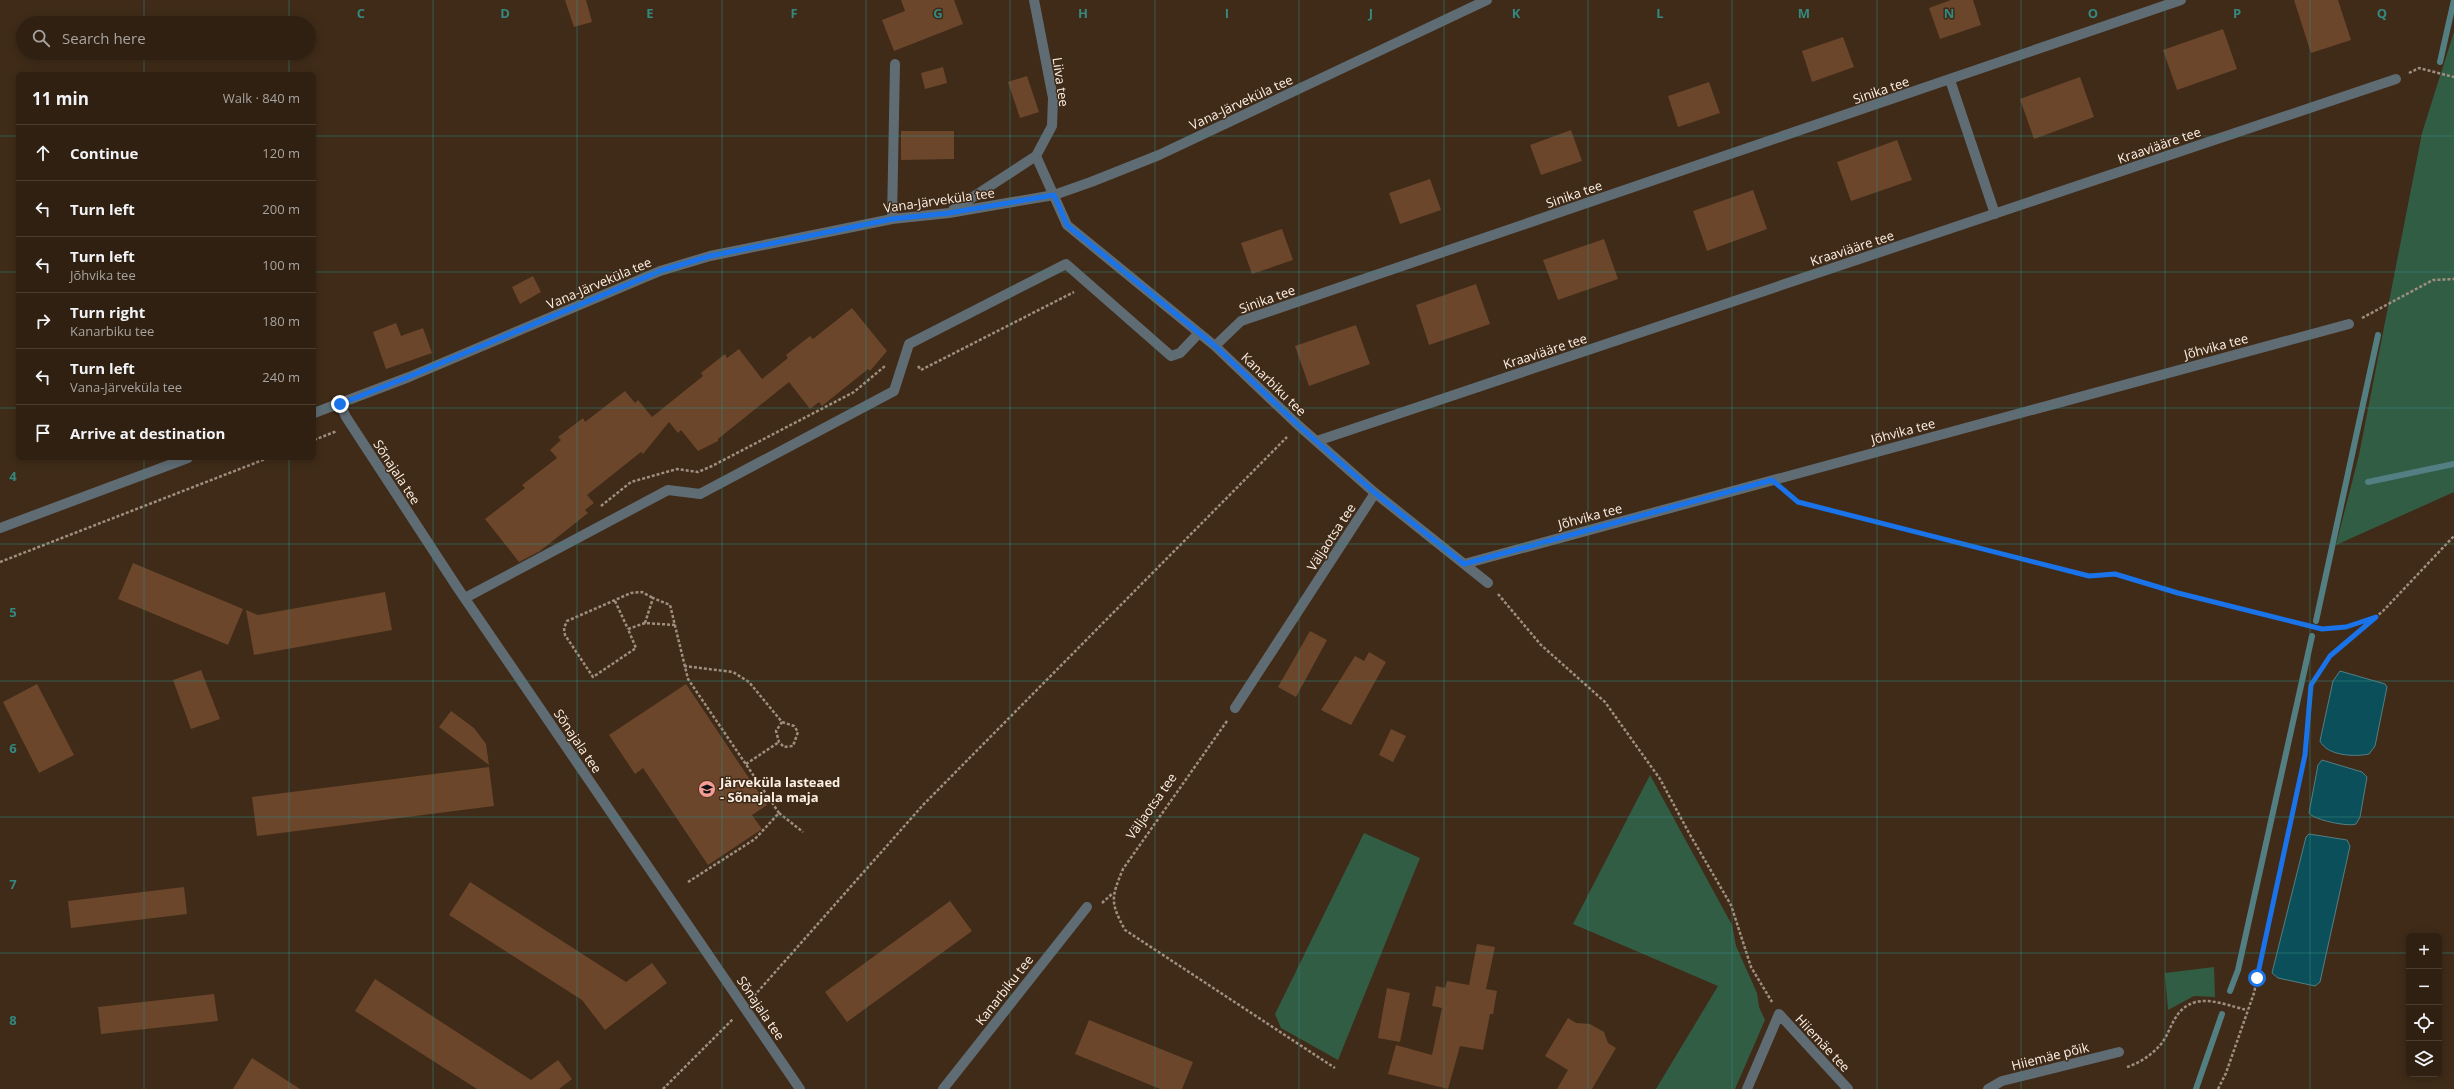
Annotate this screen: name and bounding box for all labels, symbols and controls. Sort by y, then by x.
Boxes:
text: C [357,4,365,22]
text: D [500,4,510,22]
text: E [646,4,654,22]
text: F [790,4,798,22]
text: G [933,4,943,22]
text: H [1078,4,1088,22]
text: I [1225,4,1229,22]
text: J [1368,4,1373,22]
text: K [1512,4,1521,22]
text: L [1656,4,1664,22]
text: M [1798,4,1810,22]
text: N [1944,4,1954,22]
text: O [2088,4,2098,22]
text: P [2233,4,2241,22]
text: Q [2377,4,2387,22]
search box [16,16,316,60]
icon: search [30,27,52,49]
text: Search here [62,28,146,48]
street label: Liiva tee [1049,56,1073,108]
street label: Vana-Järveküla tee [1186,70,1296,134]
street label: Sinika tee [1850,72,1912,108]
text: 11 min [32,87,89,110]
text: Walk · 840 m [223,89,300,107]
street label: Kraaviääre tee [2115,122,2203,168]
icon: ahead [32,142,54,164]
text: Continue [70,143,138,163]
text: 120 m [262,144,300,162]
street label: Sinika tee [1543,176,1605,212]
street label: Vana-Järveküla tee [882,183,996,217]
icon: left [32,198,54,220]
text: Turn left [70,199,135,219]
text: 200 m [262,200,300,218]
street label: Kraaviääre tee [1808,226,1896,270]
text: Turn left [70,246,135,266]
street label: Vana-Järveküla tee [544,253,654,313]
icon: left [32,254,54,276]
text: 100 m [262,256,300,274]
text: Jõhvika tee [70,266,136,284]
street label: Sinika tee [1237,281,1297,317]
text: Turn right [70,302,145,322]
icon: right [32,310,54,332]
text: 180 m [262,312,300,330]
text: Kanarbiku tee [70,322,154,340]
street label: Kraaviääre tee [1501,329,1589,373]
street label: Jõhvika tee [2180,329,2250,364]
street label: Kanarbiku tee [1237,348,1311,420]
text: Turn left [70,358,135,378]
icon: left [32,366,54,388]
text: 240 m [262,368,300,386]
text: Vana-Järveküla tee [70,378,182,396]
route end [331,395,349,413]
street label: Jõhvika tee [1867,414,1937,449]
icon: arrive [32,422,54,444]
text: Arrive at destination [70,423,225,443]
street label: Sõnajala tee [369,436,425,508]
text: 4 [9,467,17,485]
street label: Jõhvika tee [1554,499,1624,534]
street label: Väljaotsa tee [1302,500,1360,574]
text: 5 [9,603,17,621]
street label: Sõnajala tee [550,705,606,777]
text: 6 [9,739,17,757]
street label: Väljaotsa tee [1121,769,1181,843]
place label: Järveküla lasteaed - Sõnajala maja [719,773,840,806]
school or university icon: Järveküla lasteaed - Sõnajala maja [697,779,717,799]
text: 7 [9,875,17,893]
map controls [2406,933,2442,1077]
button: + [2406,933,2442,969]
street label: Kanarbiku tee [971,951,1037,1029]
route start [2248,969,2266,987]
button: − [2406,969,2442,1005]
street label: Sõnajala tee [733,972,789,1044]
button: locate [2406,1005,2442,1041]
street label: Hiiemäe tee [1792,1010,1854,1076]
text: 8 [9,1011,17,1029]
street label: Hiiemäe põik [2009,1038,2091,1074]
button: layers [2406,1041,2442,1077]

